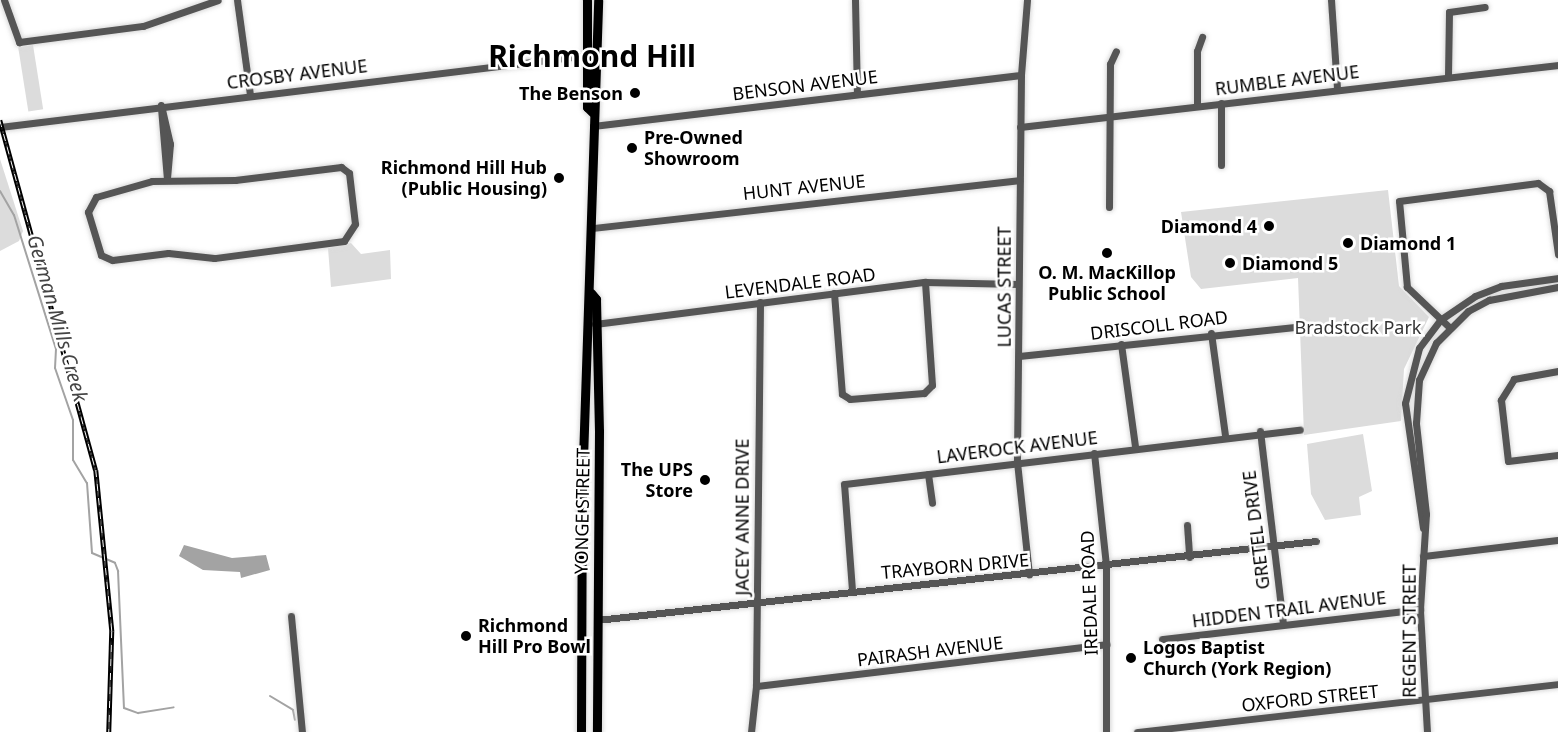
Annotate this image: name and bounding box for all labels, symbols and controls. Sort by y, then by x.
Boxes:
district label: Richmond Hill [488,38,696,74]
street label: CROSBY AVENUE [225,55,369,93]
street label: RUMBLE AVENUE [1214,60,1360,100]
street label: BENSON AVENUE [731,65,879,105]
place label: The Benson [519,82,623,104]
marker: The Benson [628,86,642,100]
place label: Pre-Owned Showroom [644,127,743,170]
marker: Pre-Owned Showroom [625,141,639,155]
place label: Richmond Hill Hub (Public Housing) [381,157,547,200]
street label: HUNT AVENUE [742,170,866,204]
marker: Richmond Hill Hub (Public Housing) [552,171,566,185]
place label: Diamond 4 [1161,215,1257,237]
marker: Diamond 4 [1262,219,1276,233]
street label: LUCAS STREET [993,227,1015,347]
water label: German Mills Creek [23,232,93,404]
place label: Diamond 1 [1360,232,1456,254]
marker: Diamond 1 [1341,236,1355,250]
marker: O. M. MacKillop Public School [1100,246,1114,260]
place label: Diamond 5 [1242,252,1338,274]
marker: Diamond 5 [1223,256,1237,270]
place label: O. M. MacKillop Public School [1038,262,1176,304]
street label: LEVENDALE ROAD [723,263,877,303]
street label: DRISCOLL ROAD [1089,306,1229,344]
park label: Bradstock Park [1295,316,1421,338]
street label: LAVEROCK AVENUE [935,426,1099,468]
street label: JACEY ANNE DRIVE [731,438,753,596]
street label: YONGE STREET [570,448,594,574]
place label: The UPS Store [621,459,693,502]
street label: GRETEL DRIVE [1238,469,1274,591]
marker: The UPS Store [698,473,712,487]
street label: IREDALE ROAD [1076,530,1102,656]
street label: TRAYBORN DRIVE [880,549,1030,583]
street label: REGENT STREET [1398,564,1420,698]
street label: HIDDEN TRAIL AVENUE [1191,586,1387,632]
place label: Richmond Hill Pro Bowl [478,615,591,658]
marker: Richmond Hill Pro Bowl [459,629,473,643]
street label: PAIRASH AVENUE [856,631,1004,671]
place label: Logos Baptist Church (York Region) [1143,637,1331,680]
marker: Logos Baptist Church (York Region) [1124,651,1138,665]
street label: OXFORD STREET [1240,680,1380,716]

